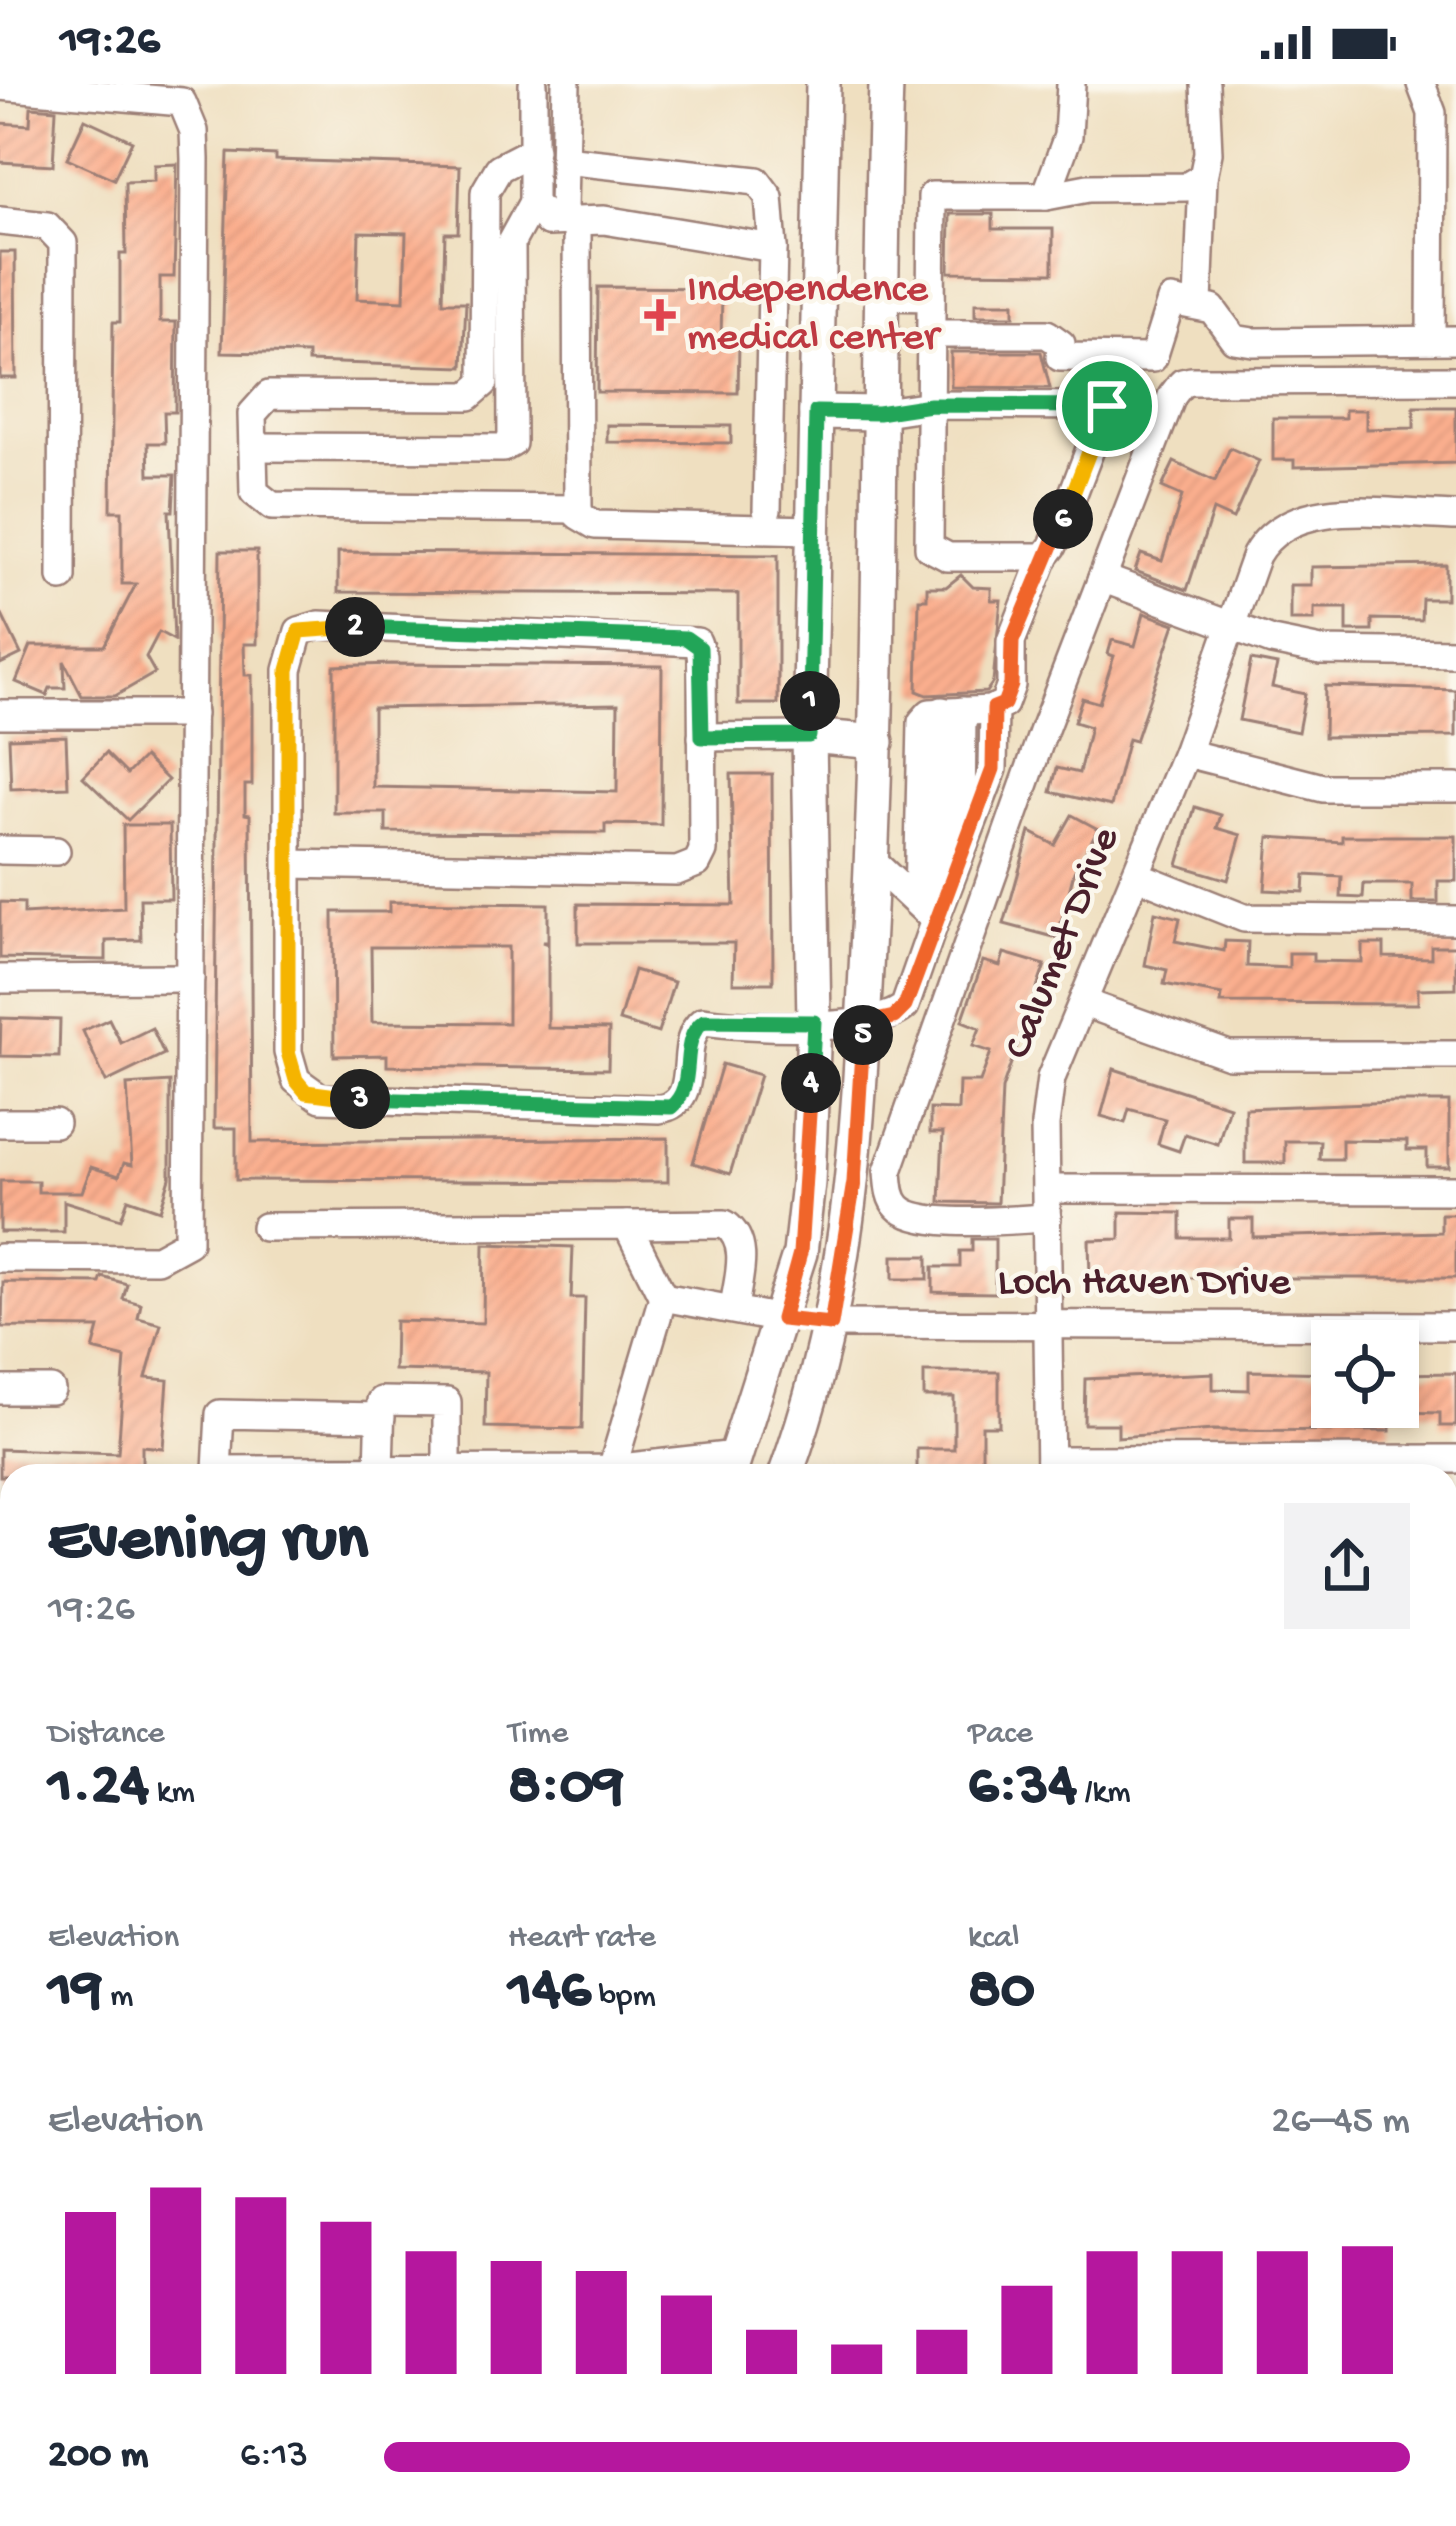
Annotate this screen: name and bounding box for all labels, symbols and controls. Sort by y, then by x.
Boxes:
text: 19:26 [60,16,160,69]
place label: Independence medical center [687,267,942,364]
marker: Independence medical center [644,299,676,331]
pin [1056,355,1158,457]
icon: arrive [1074,373,1140,439]
pin: 6 [1033,489,1093,549]
text: 6 [1055,500,1071,538]
pin: 2 [325,597,385,657]
text: 2 [347,608,363,646]
pin: 1 [780,671,840,731]
text: 1 [803,682,817,720]
street label: Calumet Drive [995,820,1133,1067]
pin: 5 [833,1005,893,1065]
text: 5 [854,1016,872,1054]
pin: 4 [781,1053,841,1113]
text: 4 [803,1064,819,1102]
pin: 3 [330,1069,390,1129]
text: 3 [351,1080,369,1118]
street label: Loch Haven Drive [998,1260,1292,1309]
map controls [1311,1320,1419,1428]
button: locate [1311,1320,1419,1428]
button: share [1284,1503,1410,1629]
text: Evening run [48,1504,368,1582]
text: 19:26 [48,1588,134,1634]
text: Distance [48,1716,165,1754]
text: Time [508,1716,568,1754]
text: Pace [968,1716,1033,1754]
text: 1.24 [48,1754,149,1824]
text: 8:09 [508,1754,624,1824]
text: 6:34 [968,1754,1077,1824]
text: km [149,1775,195,1813]
text: /km [1077,1775,1131,1813]
text: Elevation [48,1920,179,1958]
text: Heart rate [508,1920,656,1958]
text: kcal [968,1920,1020,1958]
text: 19 [48,1958,102,2028]
text: 146 [508,1958,591,2028]
text: 80 [968,1958,1035,2028]
text: m [102,1979,134,2017]
text: bpm [591,1979,656,2017]
text: Elevation [48,2100,203,2146]
text: 26–45 m [1271,2100,1410,2146]
text: 200 m [48,2434,148,2480]
text: 6:13 [240,2434,308,2480]

